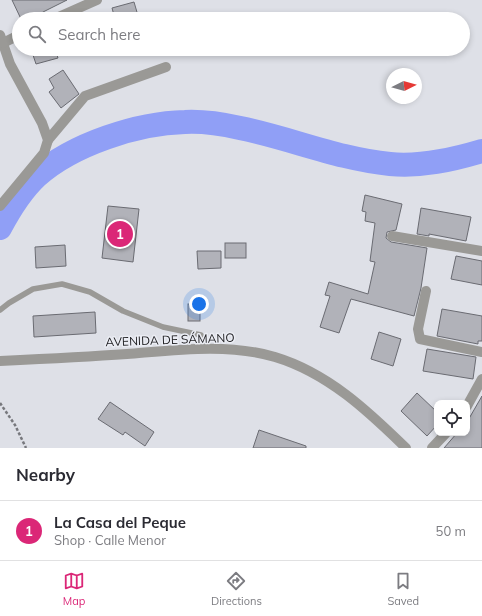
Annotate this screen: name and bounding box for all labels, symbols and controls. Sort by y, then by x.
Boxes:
search box [12,12,470,56]
icon: search [26,23,48,45]
text: Search here [58,25,140,44]
north arrow [386,68,422,104]
pin: 1 [107,219,133,249]
your location [189,294,209,314]
street label: AVENIDA DE SÁMANO [105,330,235,349]
map controls [434,400,470,436]
button: locate [434,400,470,436]
text: Nearby [16,464,75,485]
text: La Casa del Peque [54,513,186,532]
text: 1 [25,523,33,539]
text: 50 m [436,523,466,539]
text: Shop · Calle Menor [54,532,166,548]
tab: Map [63,570,85,608]
tab: Directions [211,570,262,608]
tab: Saved [387,570,419,608]

